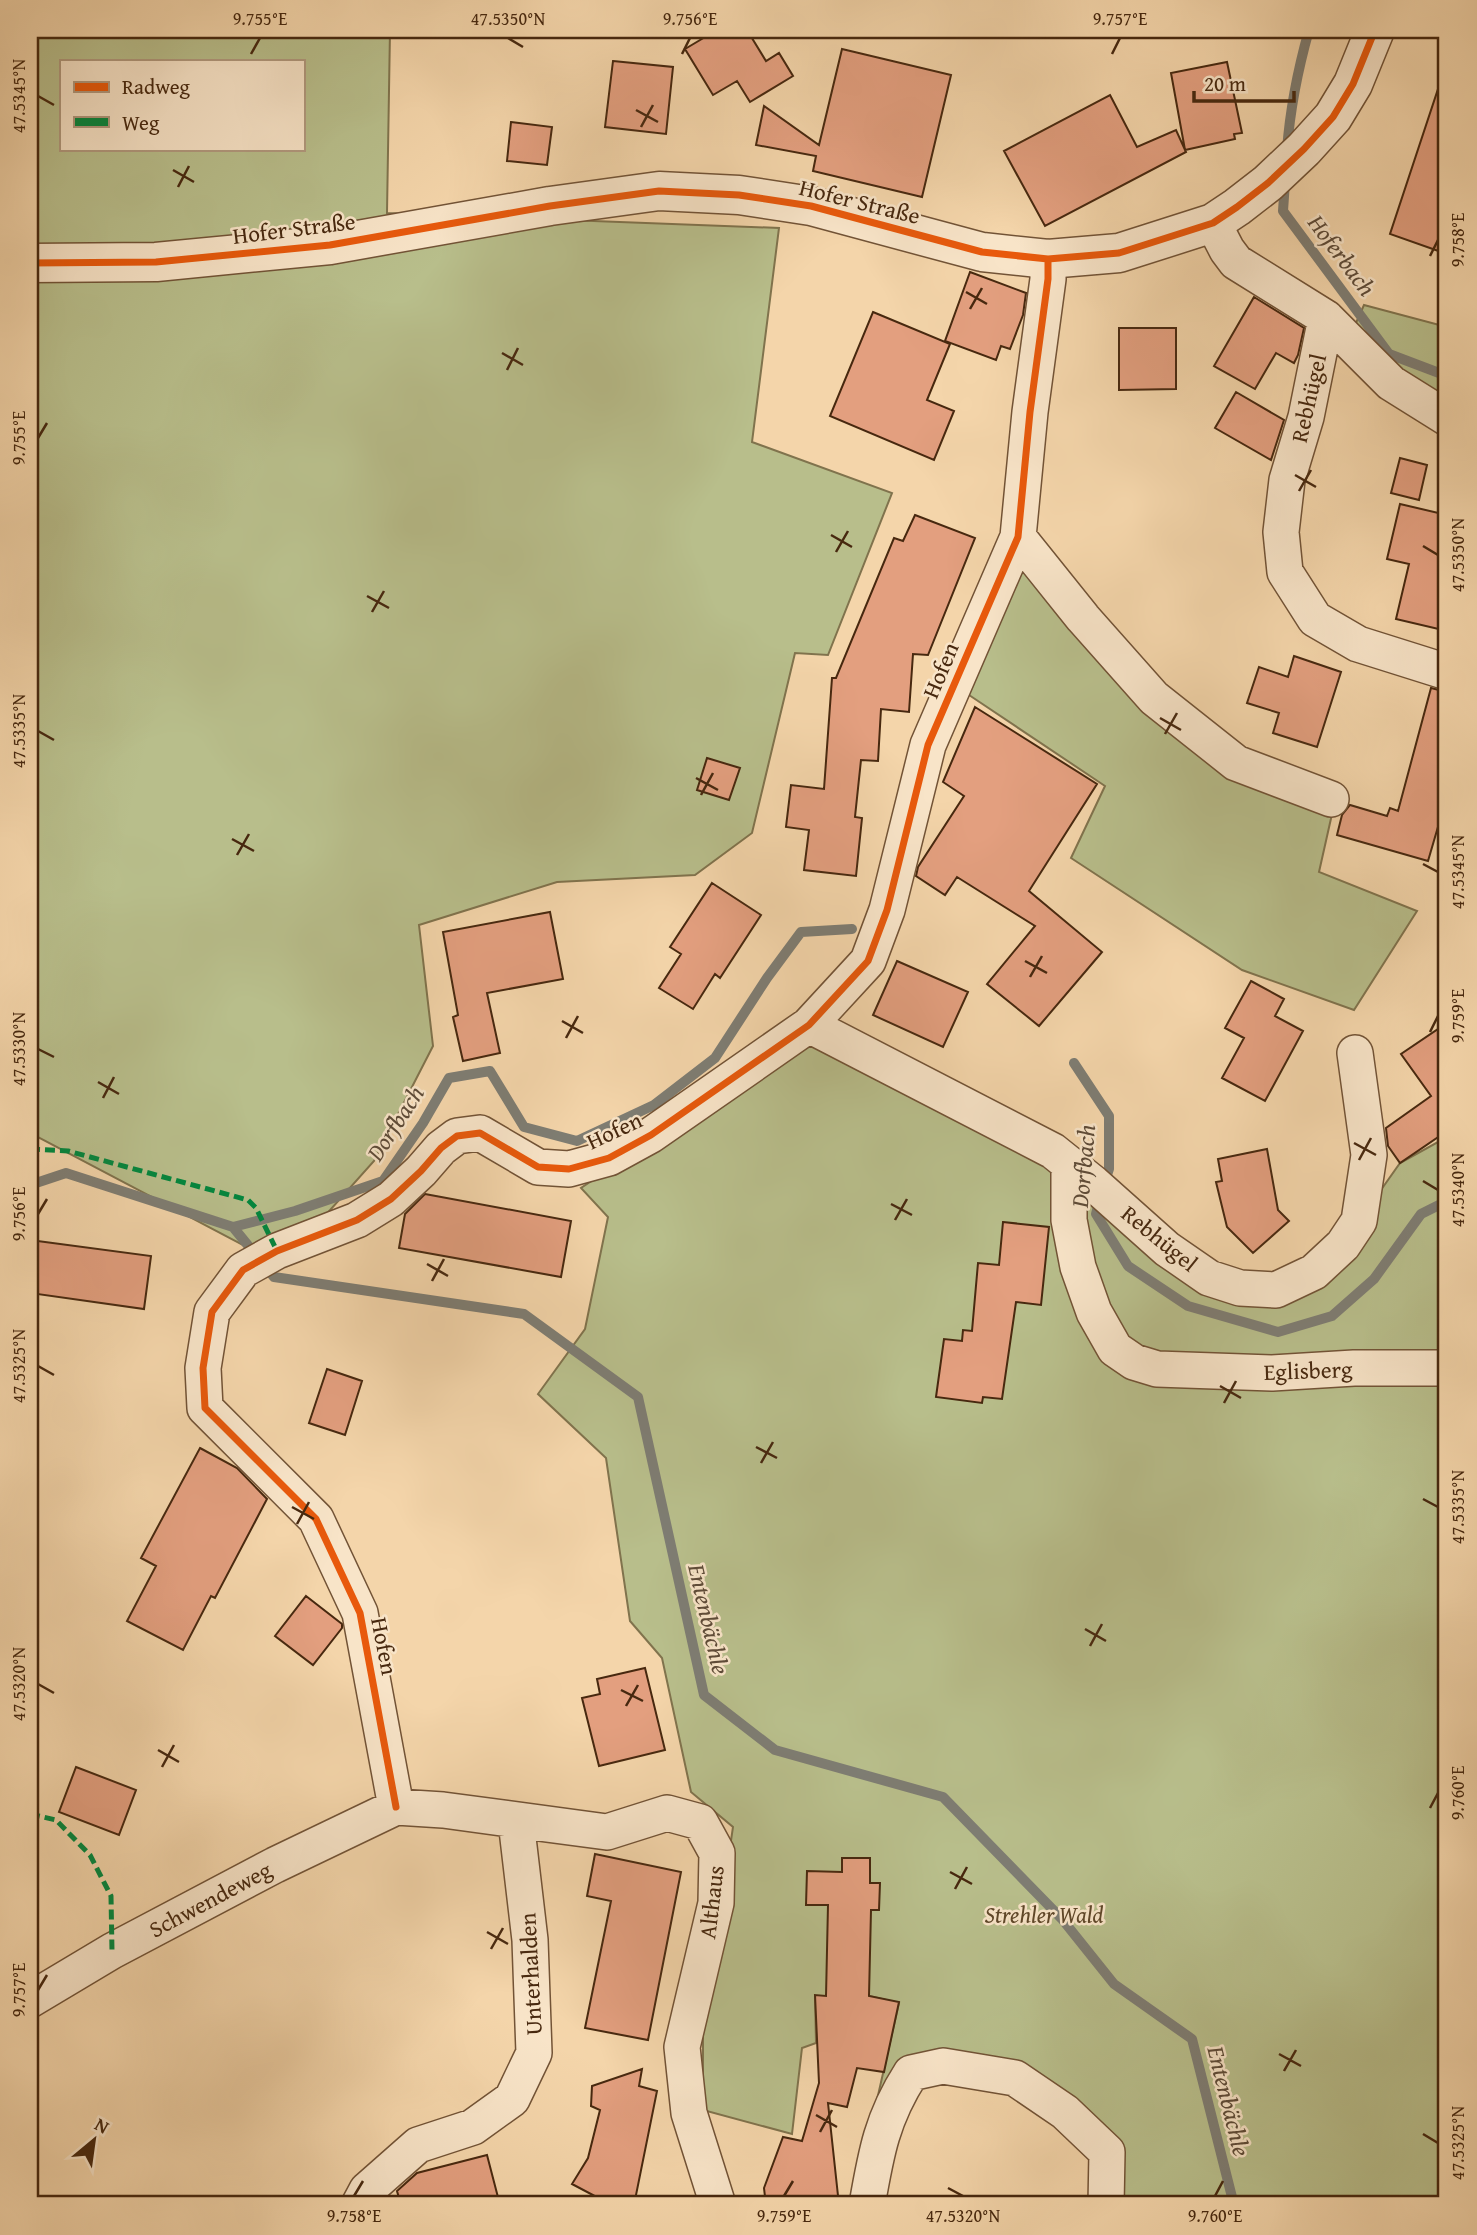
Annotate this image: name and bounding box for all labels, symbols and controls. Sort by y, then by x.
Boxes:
text: 9.755°E [233,5,287,32]
text: 47.5350°N [471,5,546,32]
text: 9.756°E [663,5,717,32]
text: 9.757°E [1093,5,1147,32]
text: 47.5345°N [5,58,32,133]
legend [60,60,304,150]
scale bar [1194,60,1293,104]
text: 20 m [1204,68,1246,99]
text: Radweg [122,71,191,102]
text: Weg [122,107,160,138]
street label: Hofer Straße [796,170,924,232]
street label: Hofer Straße [231,204,357,252]
water label: Hoferbach [1299,206,1384,303]
text: 9.758°E [1444,213,1471,267]
street label: Rebhügel [1282,350,1334,446]
text: 9.755°E [5,411,32,465]
text: 47.5350°N [1444,517,1471,592]
street label: Hofen [913,637,967,703]
text: 47.5335°N [5,693,32,768]
text: 47.5345°N [1444,834,1471,909]
text: 9.759°E [1444,989,1471,1043]
text: 47.5330°N [5,1011,32,1086]
water label: Dorfbach [357,1078,432,1168]
street label: Hofen [581,1103,647,1157]
water label: Dorfbach [1062,1123,1104,1210]
text: 47.5340°N [1444,1152,1471,1227]
text: 9.756°E [5,1187,32,1241]
street label: Rebhügel [1115,1197,1205,1279]
text: 47.5325°N [5,1328,32,1403]
street label: Eglisberg [1263,1352,1353,1388]
text: 47.5335°N [1444,1469,1471,1544]
water label: Entenbächle [679,1559,739,1678]
street label: Hofen [363,1614,407,1678]
text: 47.5320°N [5,1646,32,1721]
text: 9.760°E [1444,1766,1471,1820]
street label: Schwendeweg [143,1853,278,1945]
street label: Althaus [690,1863,732,1941]
park label: Strehler Wald [984,1898,1104,1931]
street label: Unterhalden [510,1912,550,2036]
text: 9.757°E [5,1963,32,2017]
water label: Entenbächle [1198,2041,1260,2160]
text: 47.5325°N [1444,2105,1471,2180]
north arrow [60,2106,130,2176]
text: N [90,2110,115,2141]
text: 9.758°E [327,2202,381,2229]
text: 9.759°E [757,2202,811,2229]
text: 47.5320°N [926,2202,1001,2229]
text: 9.760°E [1188,2202,1242,2229]

